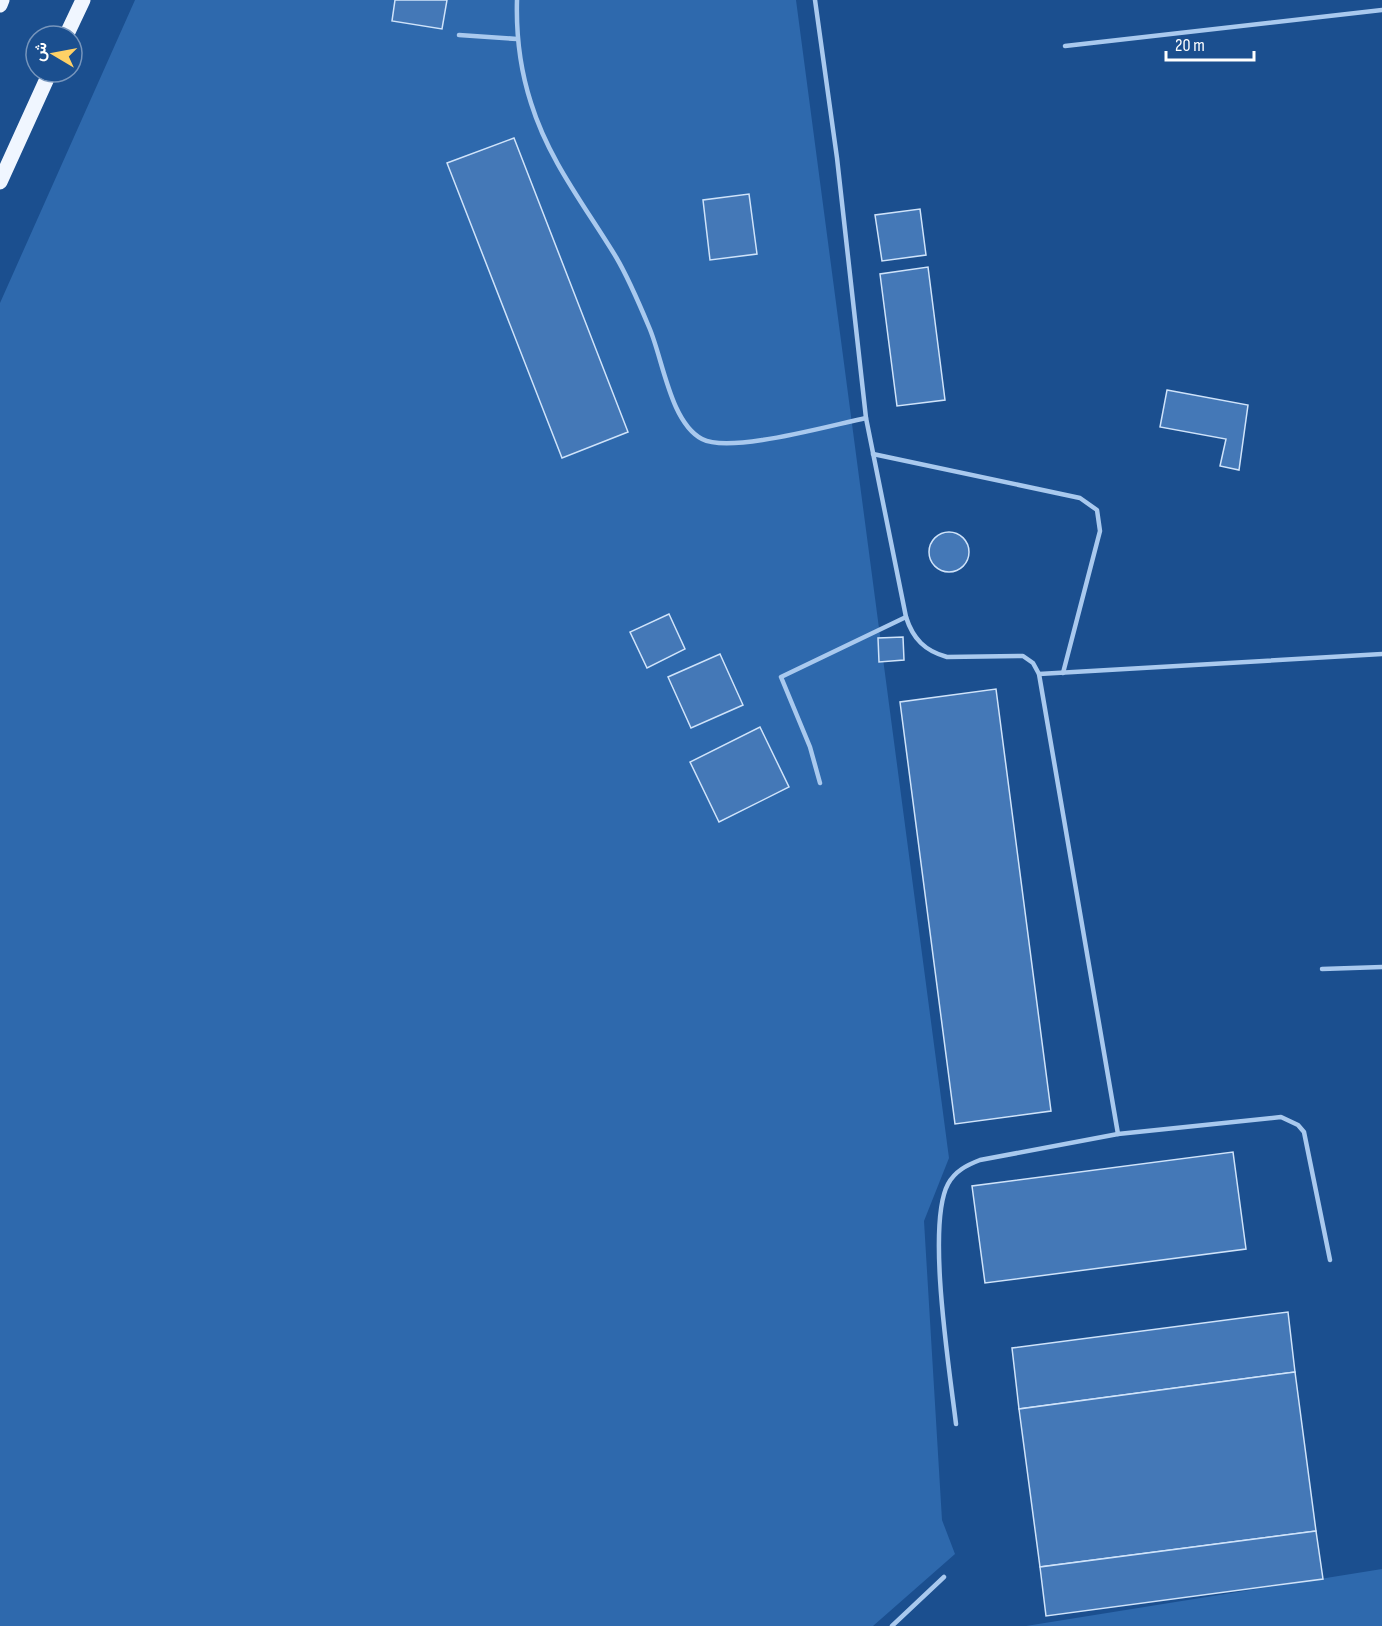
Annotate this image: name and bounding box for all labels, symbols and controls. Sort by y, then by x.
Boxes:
north arrow [24,24,84,84]
scale bar [1166,24,1254,62]
text: 20 m [1175,35,1205,56]
text: ش [30,41,52,63]

